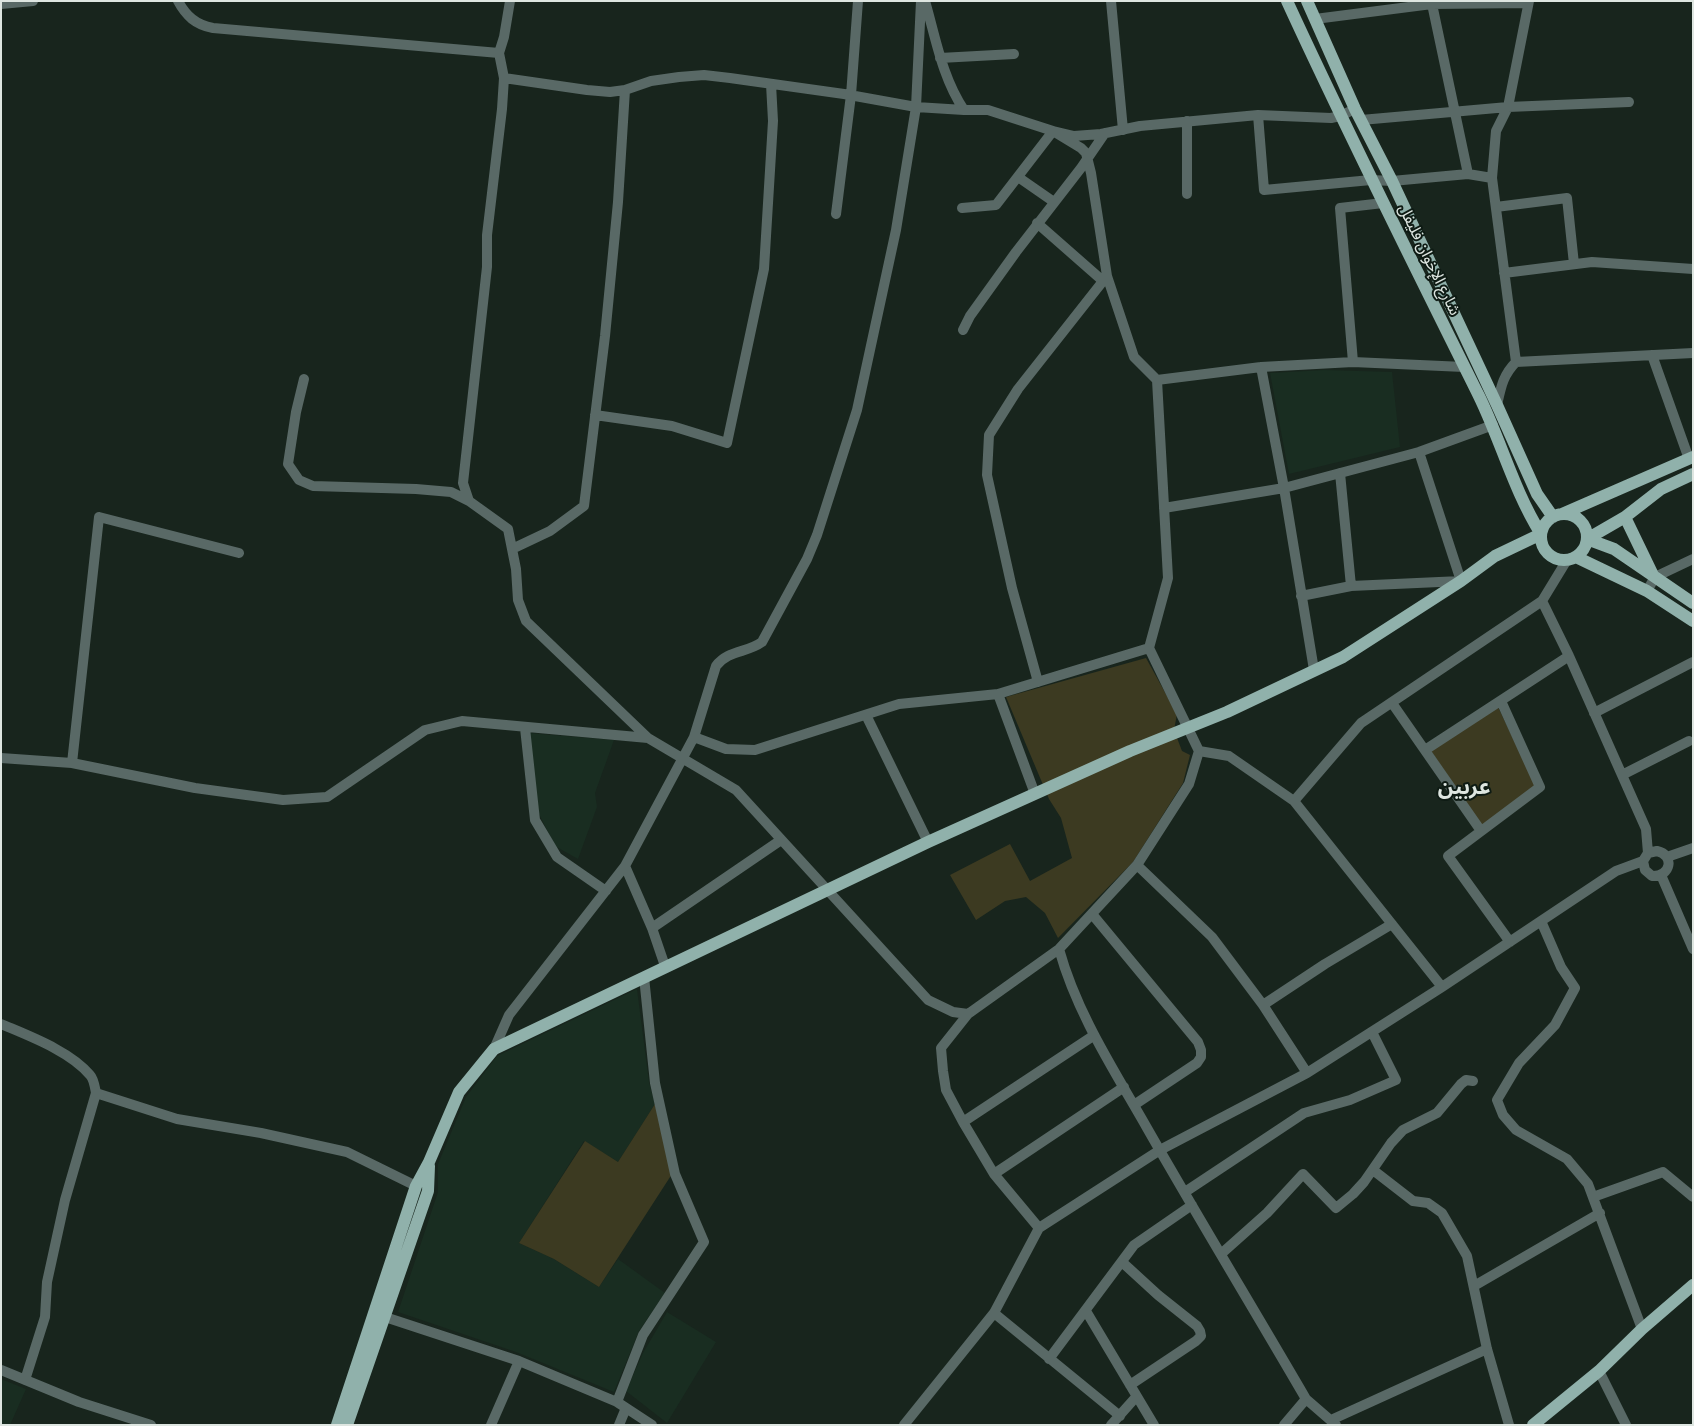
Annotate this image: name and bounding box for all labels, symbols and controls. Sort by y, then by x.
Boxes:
street label: شارع الإخوان فليفل [1394,201,1464,319]
district label: عربين [1438,775,1490,801]

